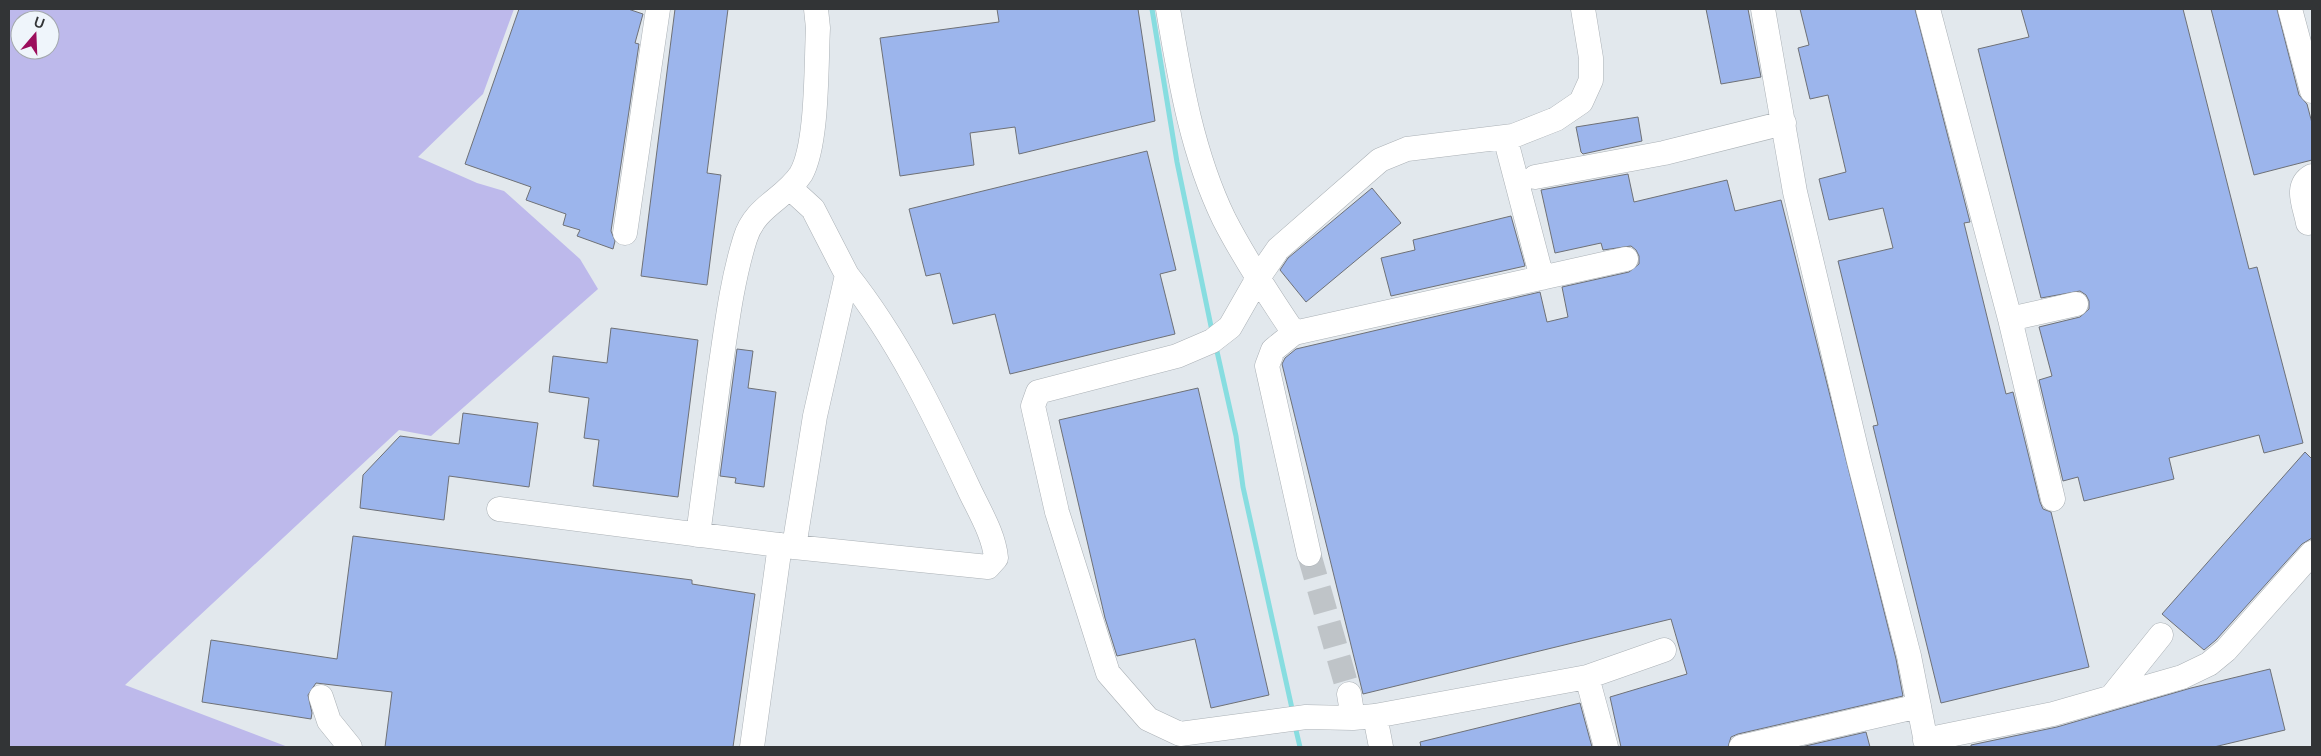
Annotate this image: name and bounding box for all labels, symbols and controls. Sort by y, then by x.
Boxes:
north arrow [10,10,60,60]
text: U [32,13,47,32]

